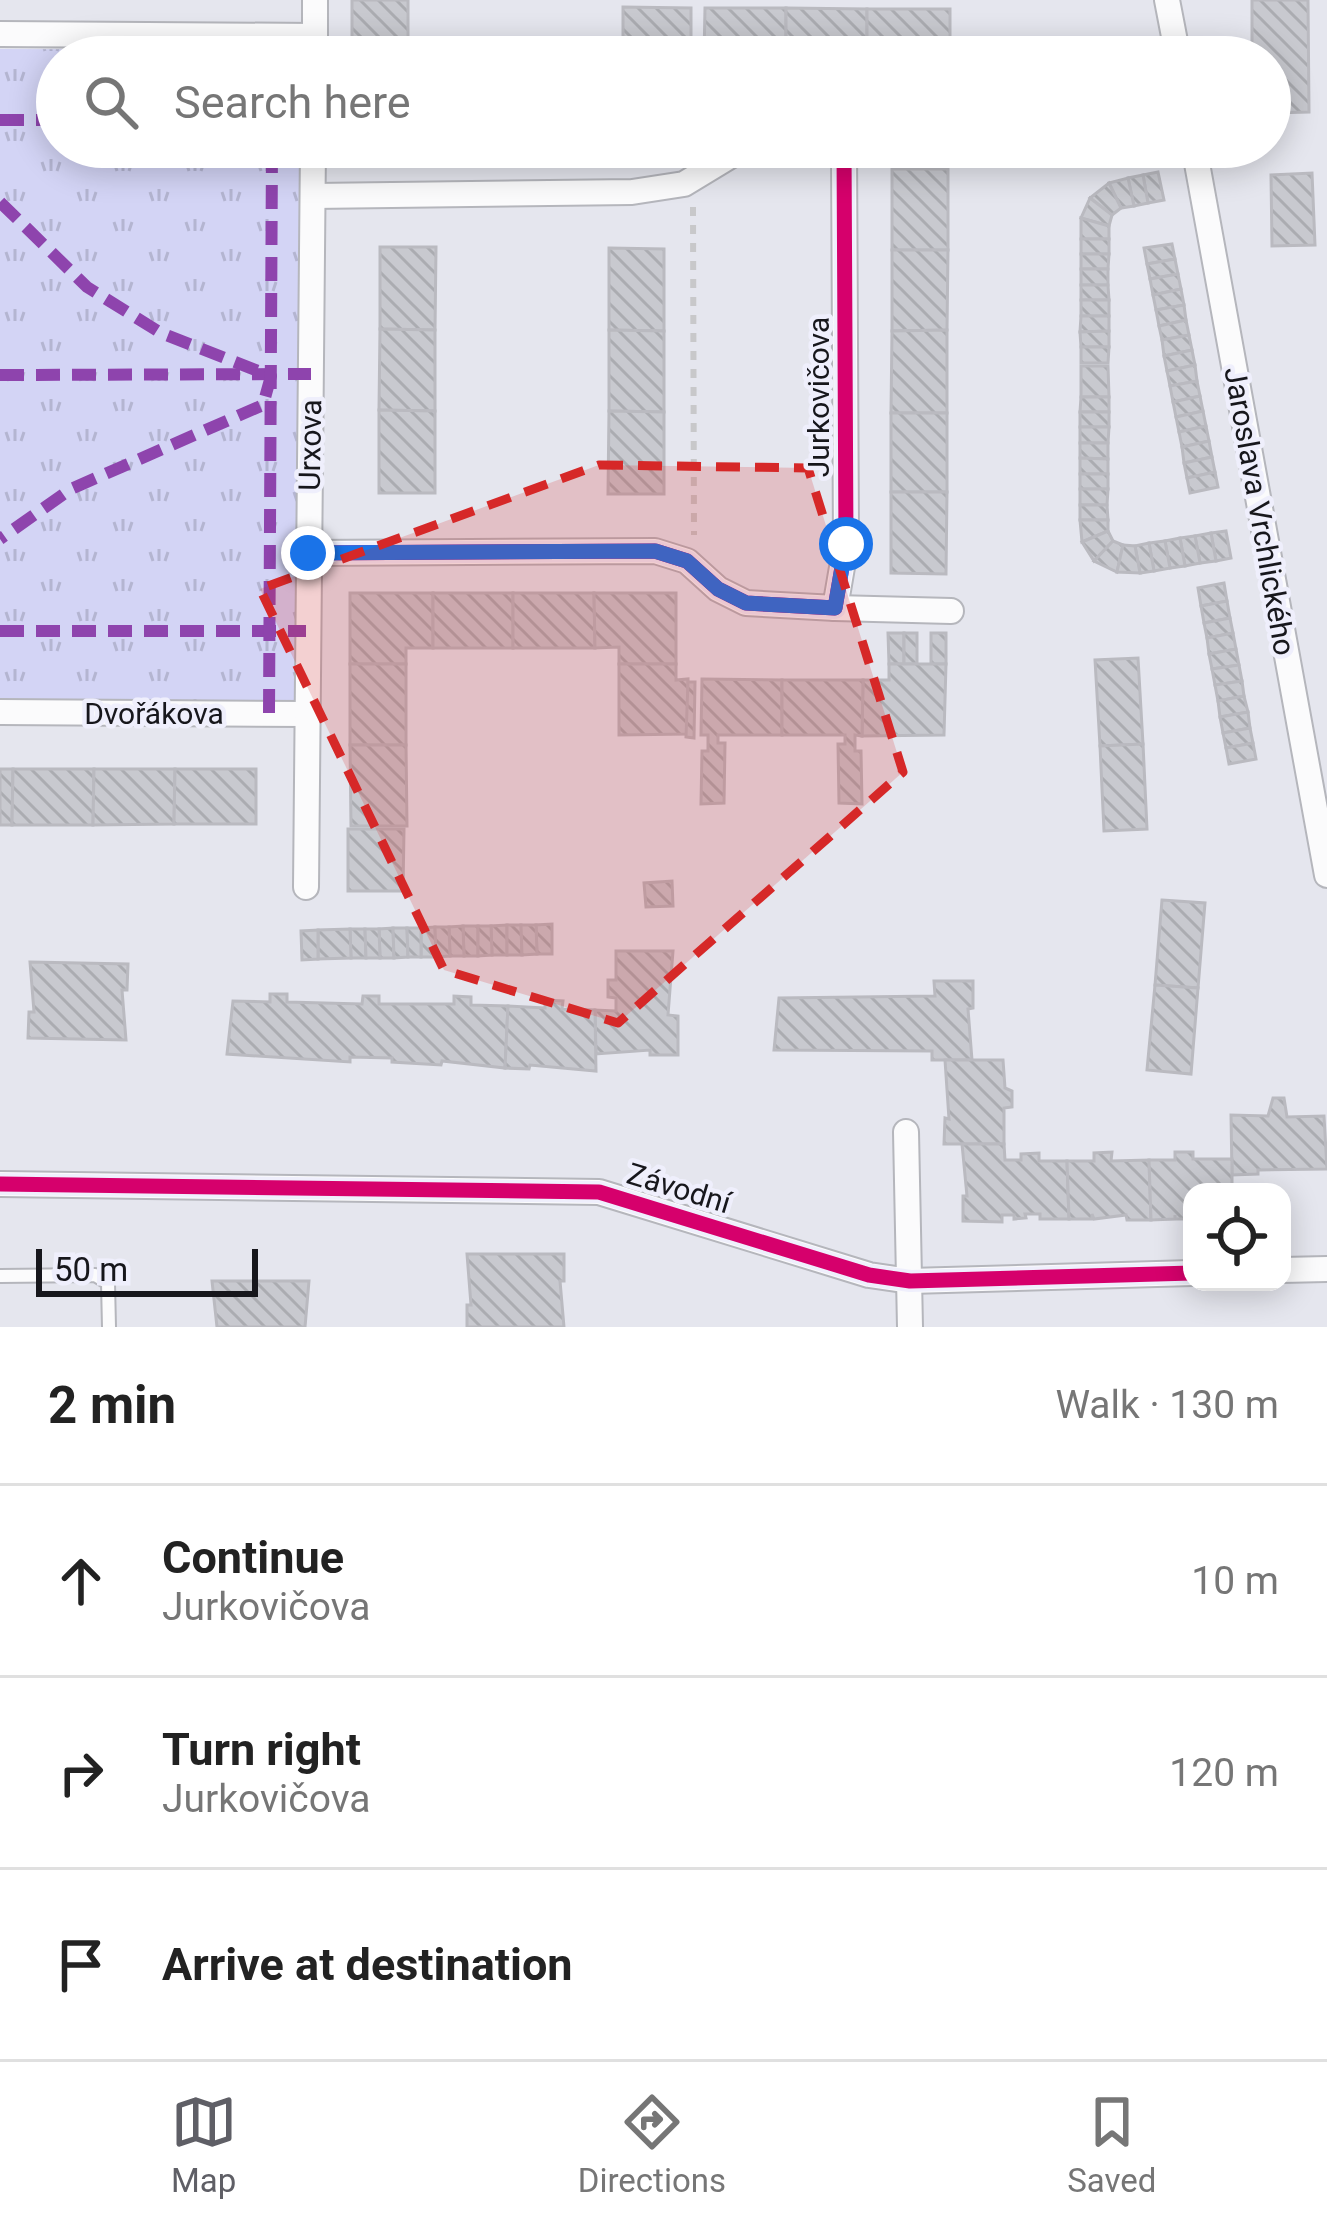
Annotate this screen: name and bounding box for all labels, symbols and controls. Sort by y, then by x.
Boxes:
search box [36,36,1291,168]
icon: search [78,69,144,135]
text: Search here [174,76,411,129]
street label: Jurkovičova [801,317,836,477]
street label: Jaroslava Vrchlického [1217,364,1303,658]
street label: Urxova [292,399,328,491]
route start [819,517,873,571]
route end [281,526,335,580]
street label: Dvořákova [84,696,224,731]
street label: Závodní [623,1156,736,1221]
map controls [1183,1183,1291,1291]
button: locate [1183,1183,1291,1291]
scale bar [36,1243,258,1296]
text: 50 m [54,1250,128,1289]
text: 2 min [48,1376,176,1435]
text: Walk · 130 m [1055,1382,1279,1428]
text: Continue [162,1531,344,1584]
icon: ahead [48,1548,114,1614]
text: 10 m [1191,1558,1279,1604]
text: Jurkovičova [162,1584,371,1630]
text: Turn right [162,1723,361,1776]
icon: right [48,1740,114,1806]
text: 120 m [1169,1750,1279,1796]
text: Jurkovičova [162,1776,371,1822]
icon: arrive [48,1932,114,1998]
text: Arrive at destination [162,1938,573,1991]
tab: Map [171,2089,237,2200]
tab: Directions [578,2089,726,2200]
tab: Saved [1067,2089,1156,2200]

